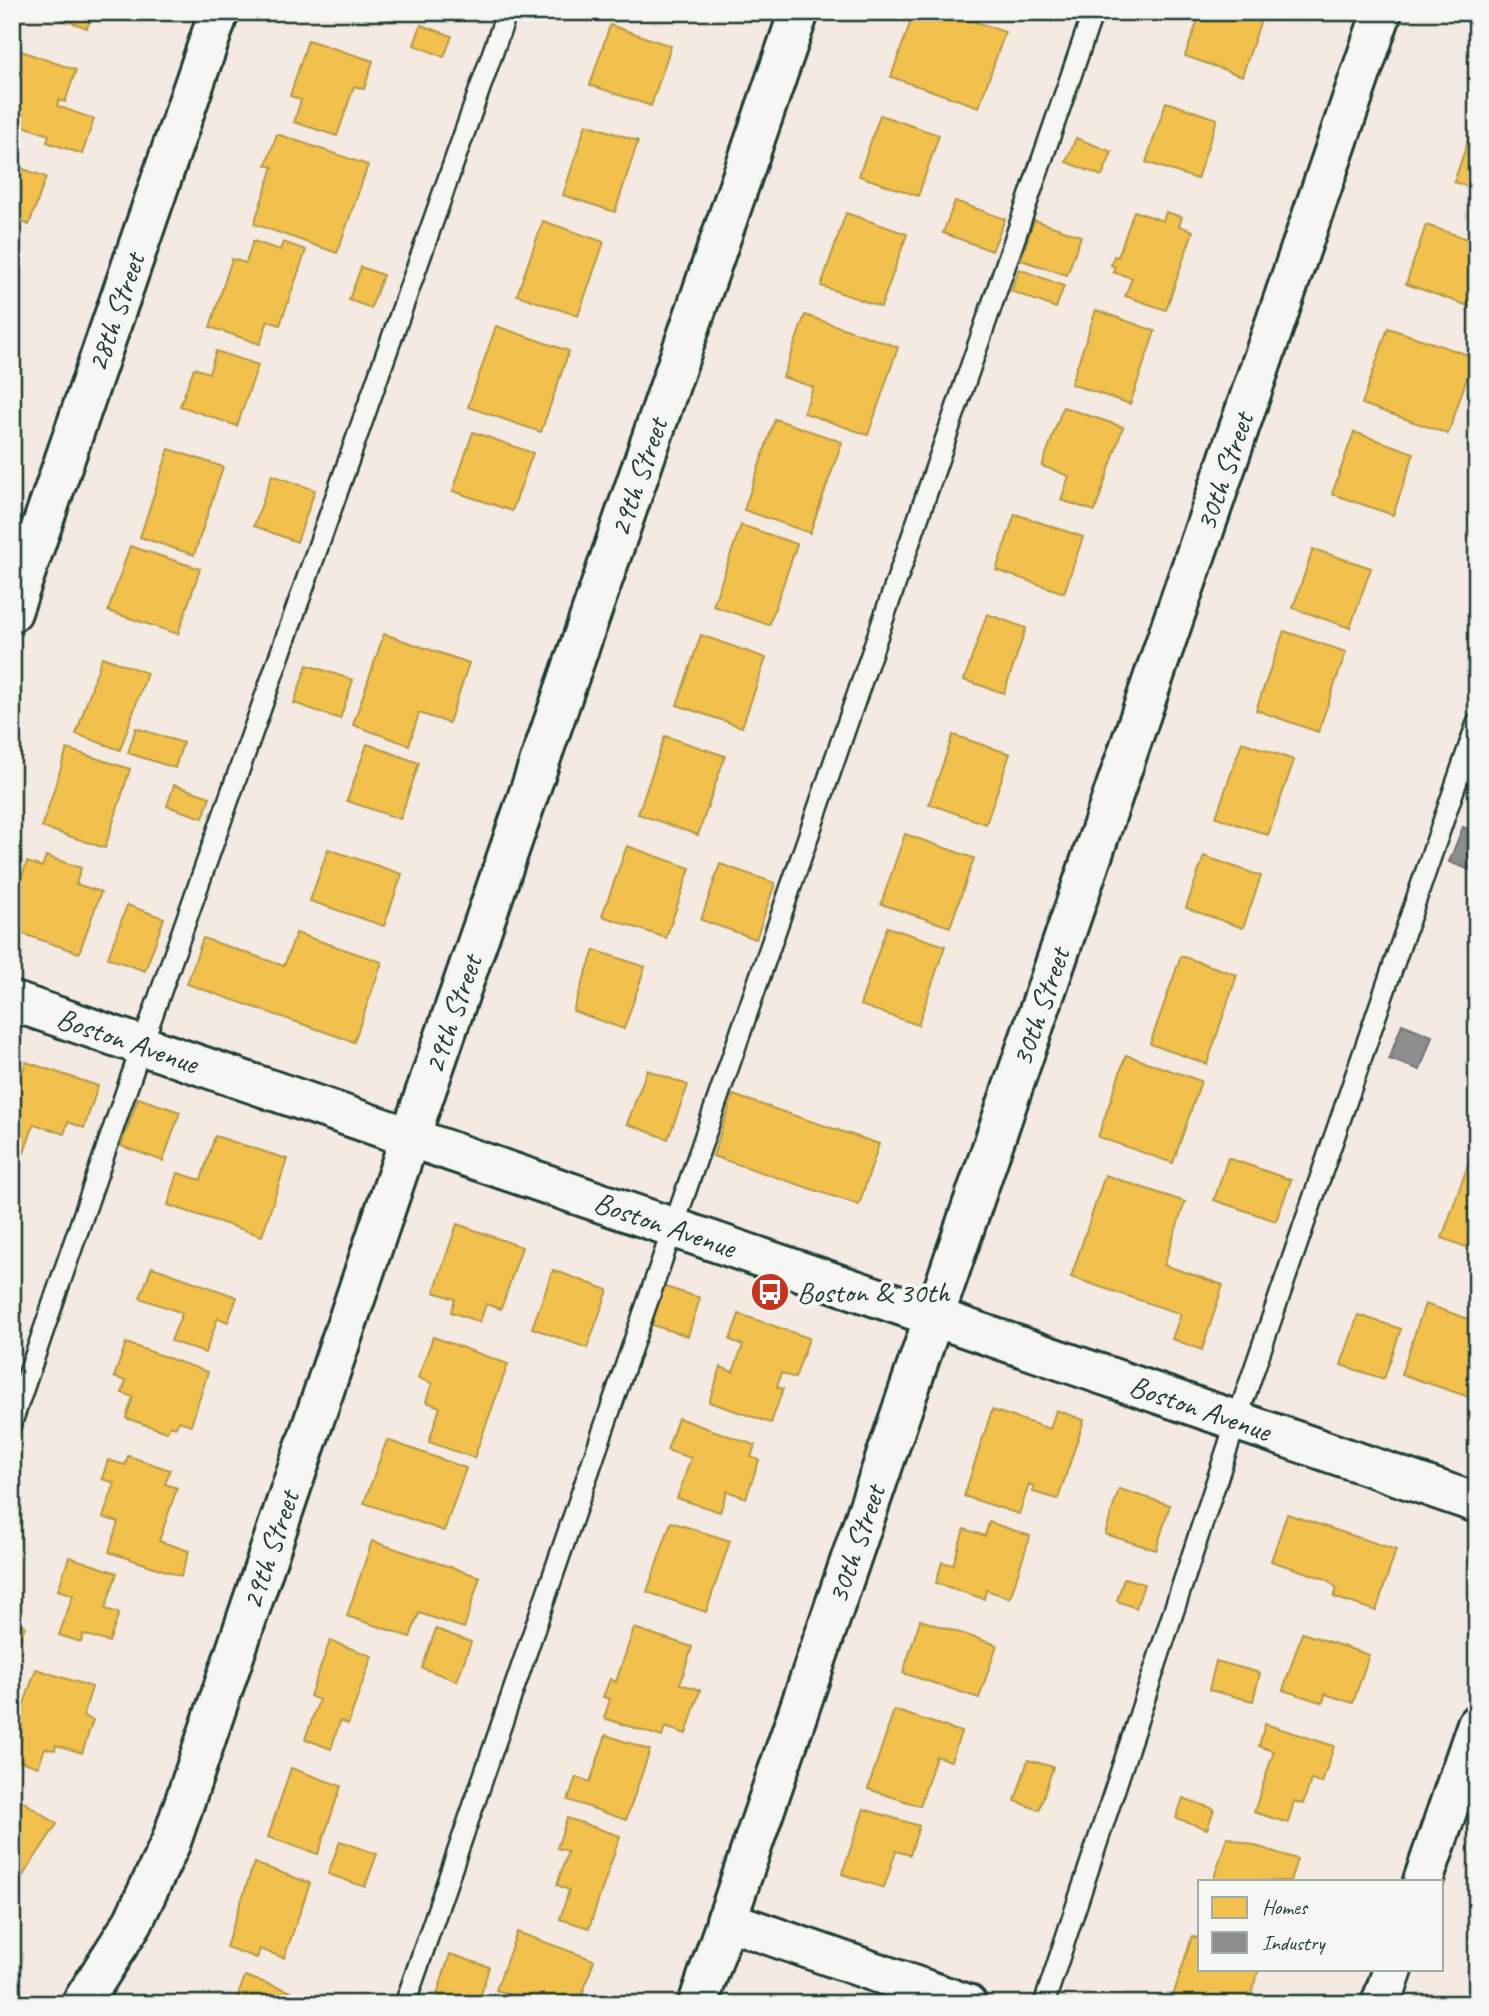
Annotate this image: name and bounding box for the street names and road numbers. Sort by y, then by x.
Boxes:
street label: 28th Street [77,245,154,376]
street label: 30th Street [1186,405,1263,536]
street label: 29th Street [600,410,677,542]
street label: 30th Street [1002,940,1079,1071]
street label: 29th Street [414,947,491,1078]
street label: Boston Avenue [52,999,205,1083]
street label: Boston Avenue [589,1183,742,1267]
street label: Boston Avenue [1125,1366,1278,1451]
street label: 30th Street [818,1477,895,1608]
street label: 29th Street [232,1483,309,1614]

